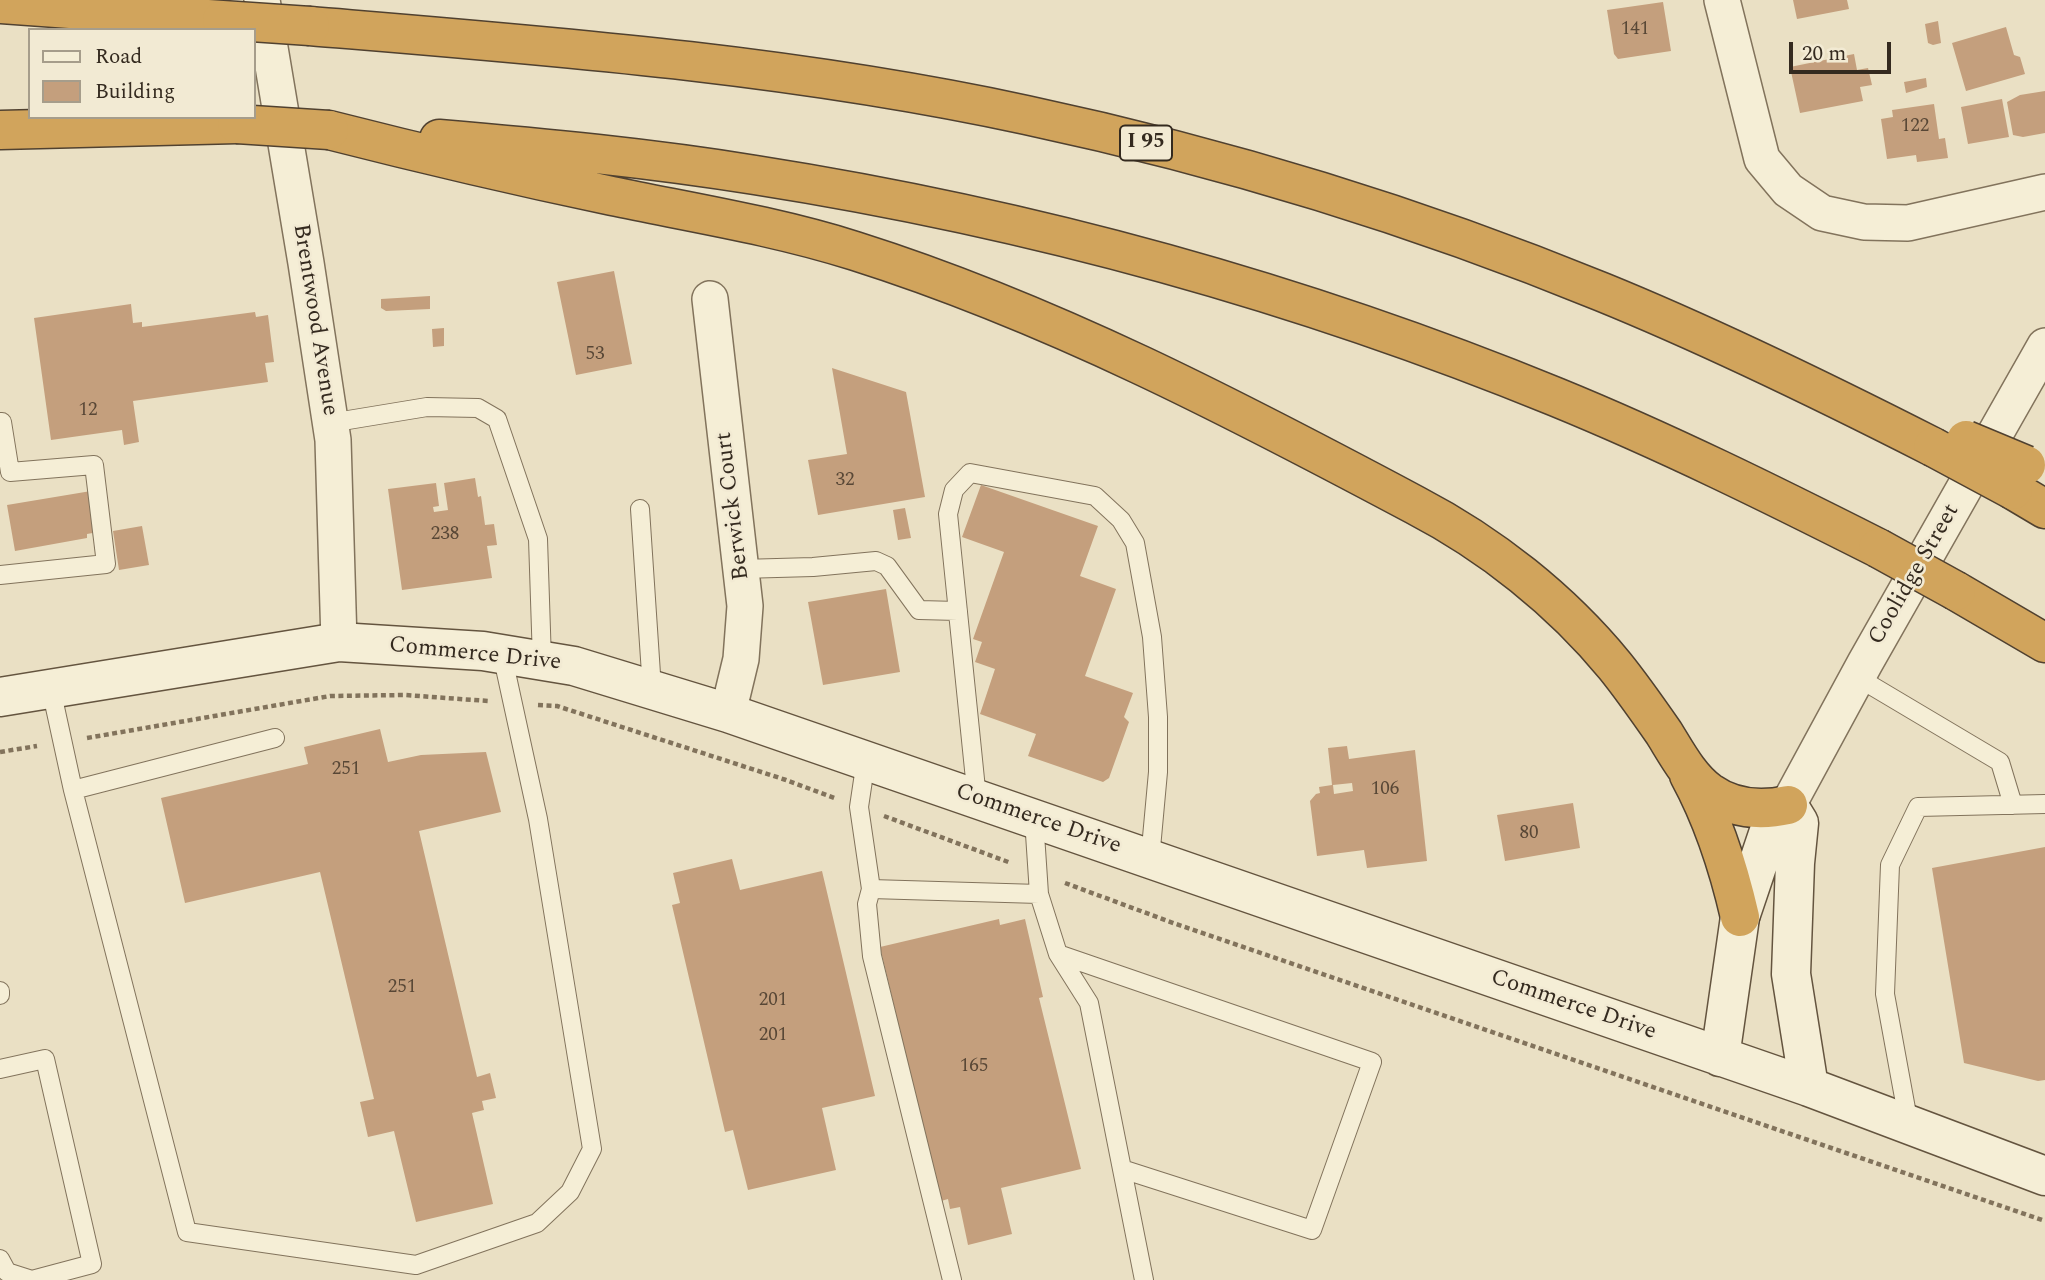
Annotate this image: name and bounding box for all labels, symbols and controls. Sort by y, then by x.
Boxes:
house number: 141 [1621,19,1649,41]
legend [28,28,256,119]
scale bar [1793,28,1895,72]
text: 20 m [1802,38,1846,70]
text: Road [95,41,142,73]
text: Building [95,76,175,108]
house number: 122 [1901,116,1929,138]
road number: I 95 [1120,125,1172,160]
street label: Brentwood Avenue [285,222,343,418]
house number: 53 [586,344,604,366]
house number: 12 [79,400,97,422]
street label: Berwick Court [711,430,757,582]
house number: 32 [836,470,854,492]
street label: Coolidge Street [1864,500,1966,650]
house number: 238 [431,524,459,546]
street label: Commerce Drive [387,632,563,678]
house number: 251 [332,759,360,781]
street label: Commerce Drive [952,779,1124,861]
house number: 106 [1371,779,1399,801]
house number: 80 [1520,823,1538,845]
street label: Commerce Drive [1487,965,1659,1047]
house number: 251 [388,977,416,999]
house number: 201 [759,990,787,1012]
house number: 201 [759,1025,787,1047]
house number: 165 [960,1056,988,1078]

